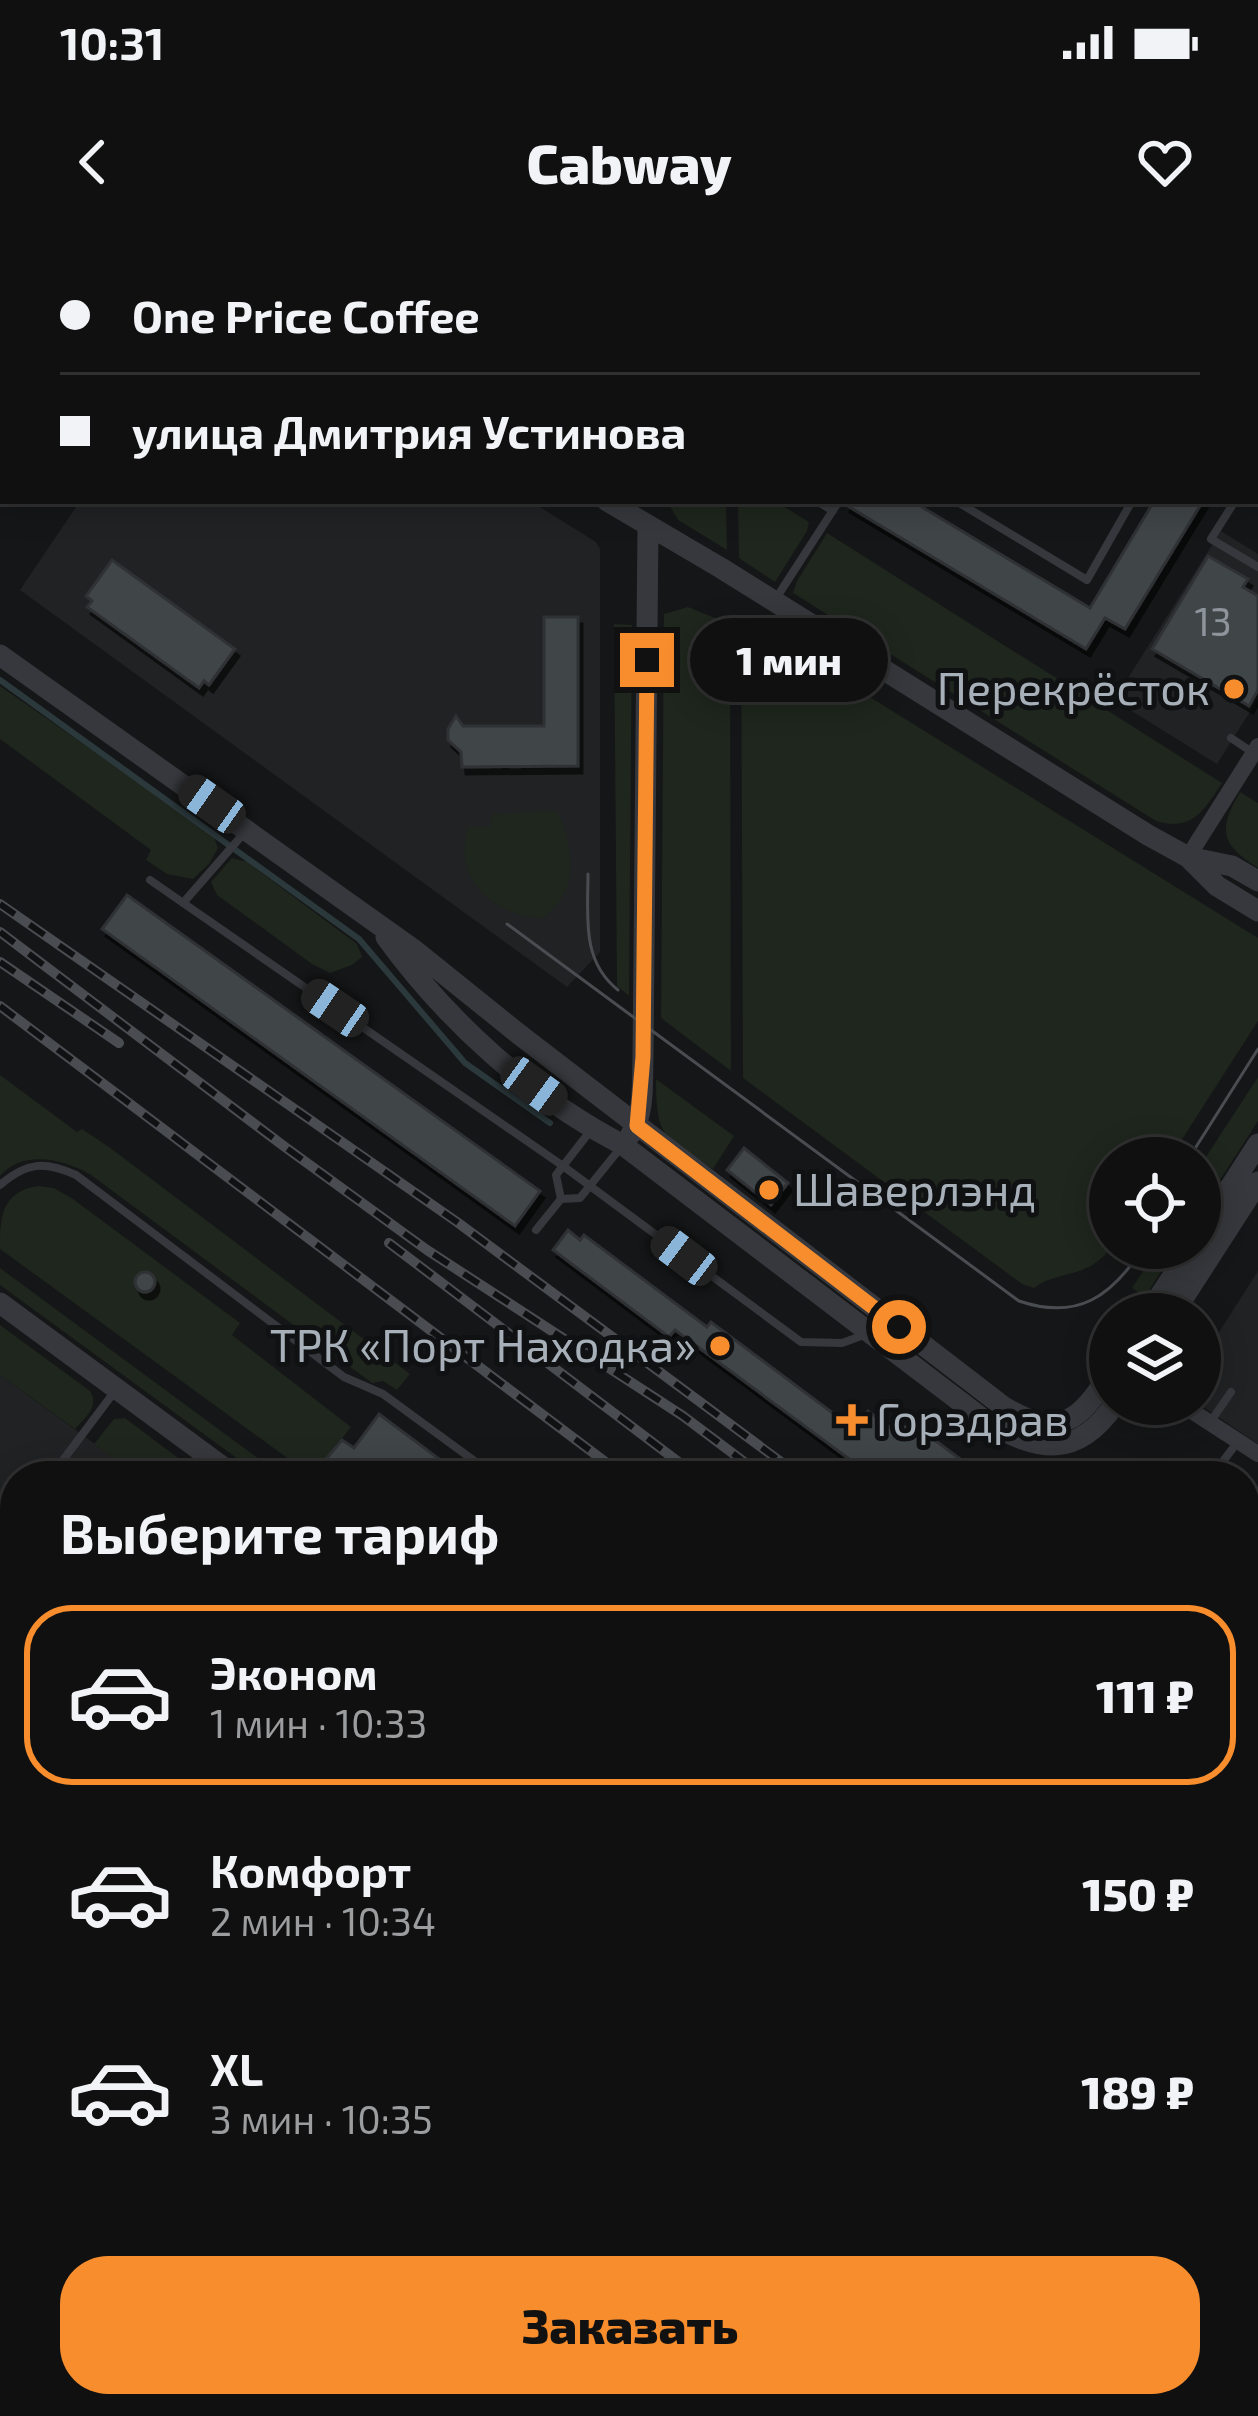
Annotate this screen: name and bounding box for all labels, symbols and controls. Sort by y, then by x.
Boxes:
text: 10:31 [60,15,164,69]
icon: back [60,129,126,195]
icon: heart [1132,129,1198,195]
text: Cabway [526,130,732,195]
text: One Price Coffee [132,288,480,342]
text: улица Дмитрия Устинова [132,404,686,458]
house number: 13 [1194,597,1232,644]
callout: 1 мин [689,618,887,702]
route end [620,633,674,687]
text: 1 мин [736,636,842,683]
place label: Перекрёсток [937,660,1210,714]
marker: Перекрёсток [1221,676,1247,702]
car [172,769,252,839]
car [295,973,375,1043]
car [494,1050,574,1122]
map controls [1089,1137,1221,1425]
button: locate [1089,1137,1221,1269]
place label: Шаверлэнд [793,1161,1036,1215]
marker: Шаверлэнд [756,1177,782,1203]
car [644,1220,724,1292]
button: layers [1089,1293,1221,1425]
route start [872,1300,926,1354]
place label: ТРК «Порт Находка» [270,1317,696,1371]
marker: ТРК «Порт Находка» [707,1333,733,1359]
place label: Горздрав [876,1391,1069,1445]
marker: Горздрав [839,1407,865,1433]
text: Выберите тариф [60,1500,499,1565]
icon: car [66,1641,174,1749]
text: Эконом [210,1645,378,1699]
text: 111 ₽ [1096,1668,1194,1722]
text: 1 мин · 10:33 [210,1699,427,1746]
icon: car [66,1839,174,1947]
text: Комфорт [210,1843,411,1897]
text: 150 ₽ [1082,1866,1194,1920]
text: 2 мин · 10:34 [210,1897,436,1944]
icon: car [66,2037,174,2145]
text: XL [210,2041,263,2095]
text: 189 ₽ [1081,2064,1194,2118]
text: 3 мин · 10:35 [210,2095,433,2142]
button: Заказать [60,2256,1200,2394]

